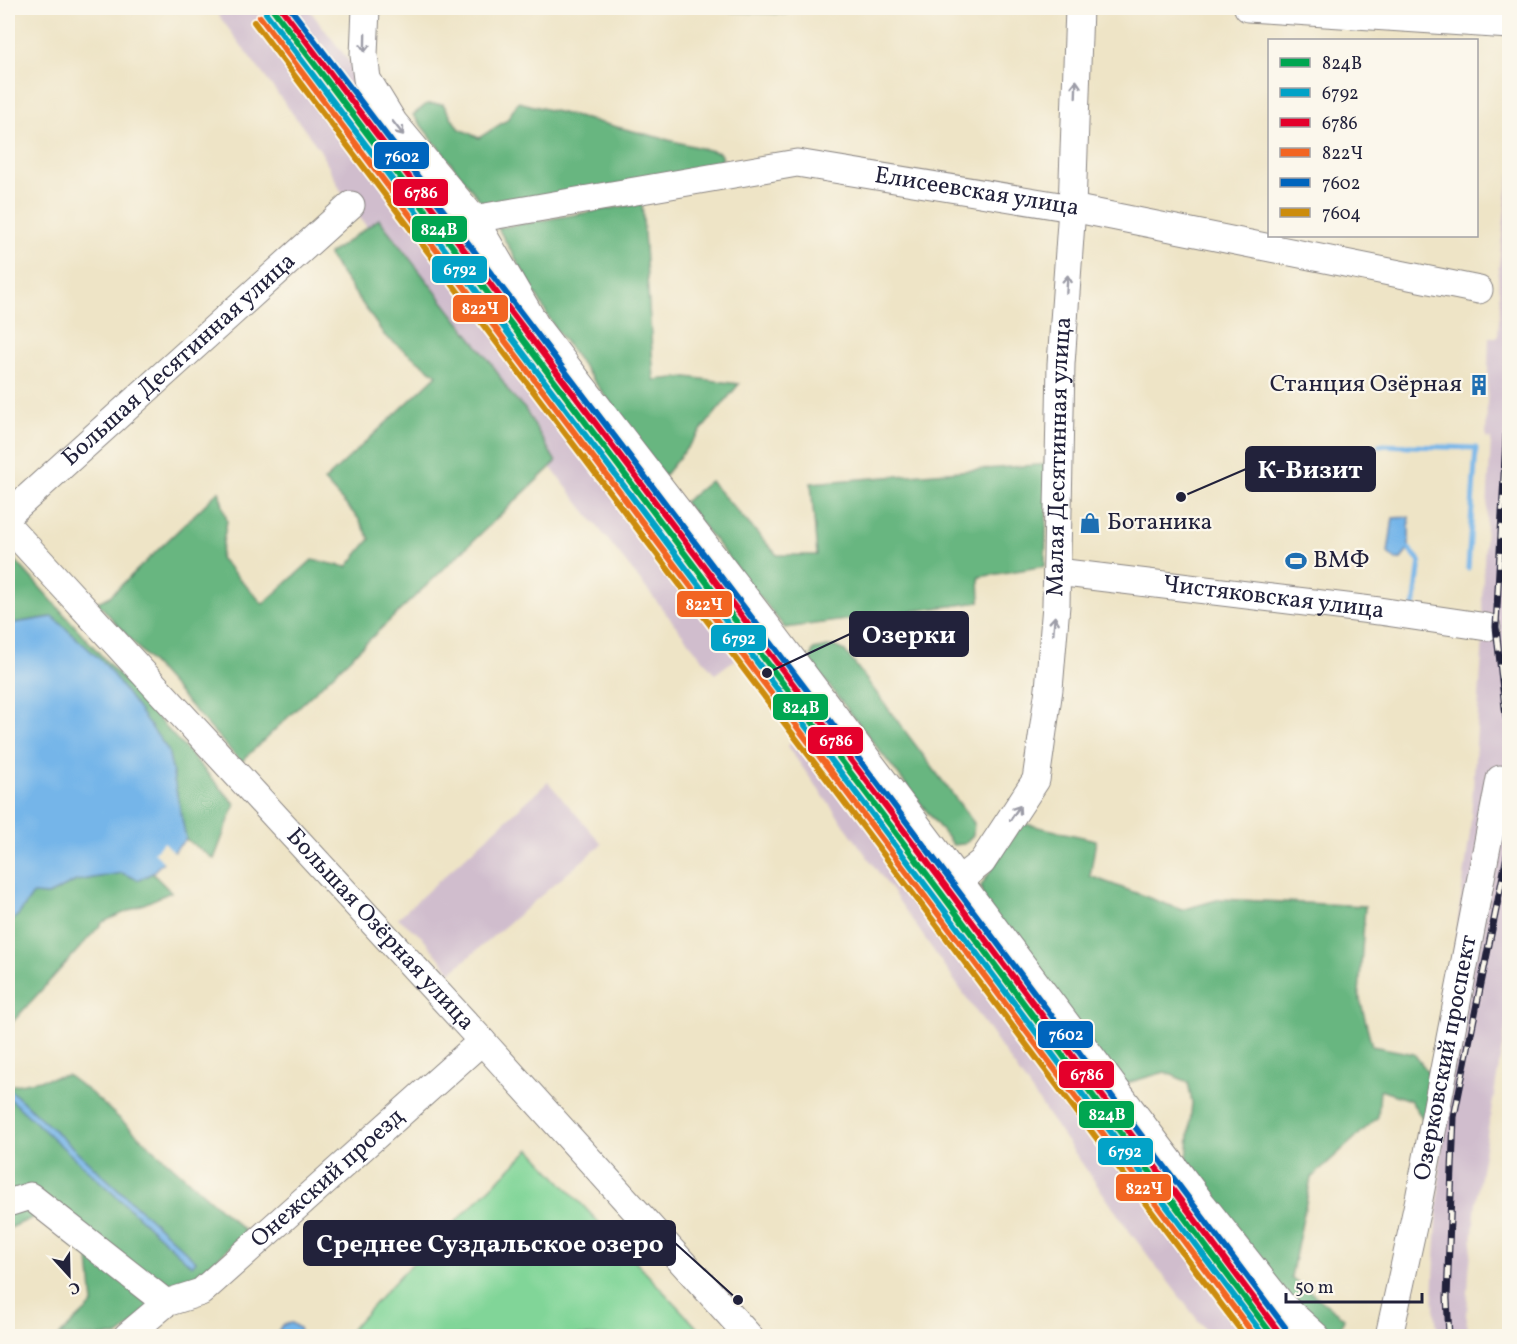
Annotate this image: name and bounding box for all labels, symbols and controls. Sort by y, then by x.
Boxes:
one-way arrow [359,33,370,53]
legend [1268,39,1478,237]
text: 824В [1322,52,1362,77]
one-way arrow [1071,80,1082,100]
text: 6792 [1322,82,1359,107]
text: 6786 [1322,112,1358,137]
one-way arrow [392,120,405,136]
line badge: 7602 [373,141,430,170]
text: 822Ч [1322,142,1363,167]
text: 7602 [385,147,419,169]
street label: Елисеевская улица [872,159,1082,226]
text: 7602 [1322,172,1360,197]
line badge: 6786 [392,178,449,207]
text: 6786 [404,183,438,205]
text: 7604 [1322,202,1361,227]
line badge: 824В [411,215,468,243]
text: 824В [420,220,458,242]
street label: Большая Десятинная улица [55,245,304,475]
line badge: 6792 [431,255,488,284]
text: 6792 [443,260,477,282]
one-way arrow [1061,274,1072,294]
line badge: 822Ч [452,294,509,323]
text: 822Ч [462,299,499,321]
street label: Малая Десятинная улица [1039,316,1081,597]
place label: Станция Озёрная [1270,368,1462,402]
building icon: Станция Озёрная [1467,373,1491,397]
callout: К-Визит [1246,447,1375,491]
text: К-Визит [1257,453,1363,489]
place label: Ботаника [1107,506,1212,540]
shop icon: Ботаника [1078,511,1102,535]
place label: ВМФ [1313,544,1369,578]
sports icon: ВМФ [1284,549,1308,573]
street label: Чистяковская улица [1161,568,1386,629]
line badge: 822Ч [676,590,733,618]
text: 822Ч [686,595,723,617]
callout: Озерки [850,612,968,656]
one-way arrow [1049,616,1060,636]
text: Озерки [862,618,956,654]
line badge: 6792 [710,624,767,652]
text: 6792 [722,629,756,651]
line badge: 824В [772,693,829,721]
text: 824В [782,698,820,720]
line badge: 6786 [807,726,864,755]
text: 6786 [819,731,853,753]
one-way arrow [1009,805,1021,822]
street label: Большая Озёрная улица [278,821,482,1039]
street label: Озерковский проспект [1406,932,1487,1184]
line badge: 7602 [1037,1020,1094,1049]
text: 7602 [1049,1025,1083,1047]
line badge: 6786 [1058,1060,1115,1089]
text: 6786 [1070,1065,1104,1087]
street label: Онежский проезд [244,1100,413,1256]
line badge: 824В [1078,1100,1135,1129]
text: 824В [1088,1105,1126,1127]
line badge: 6792 [1097,1137,1154,1166]
text: 6792 [1108,1142,1142,1164]
line badge: 822Ч [1115,1173,1172,1202]
text: 822Ч [1126,1179,1163,1201]
callout: Среднее Суздальское озеро [304,1221,675,1265]
text: Среднее Суздальское озеро [316,1227,664,1263]
north arrow [39,1245,99,1305]
scale bar [1286,1266,1422,1304]
text: С [65,1275,83,1299]
text: 50 m [1295,1276,1334,1301]

